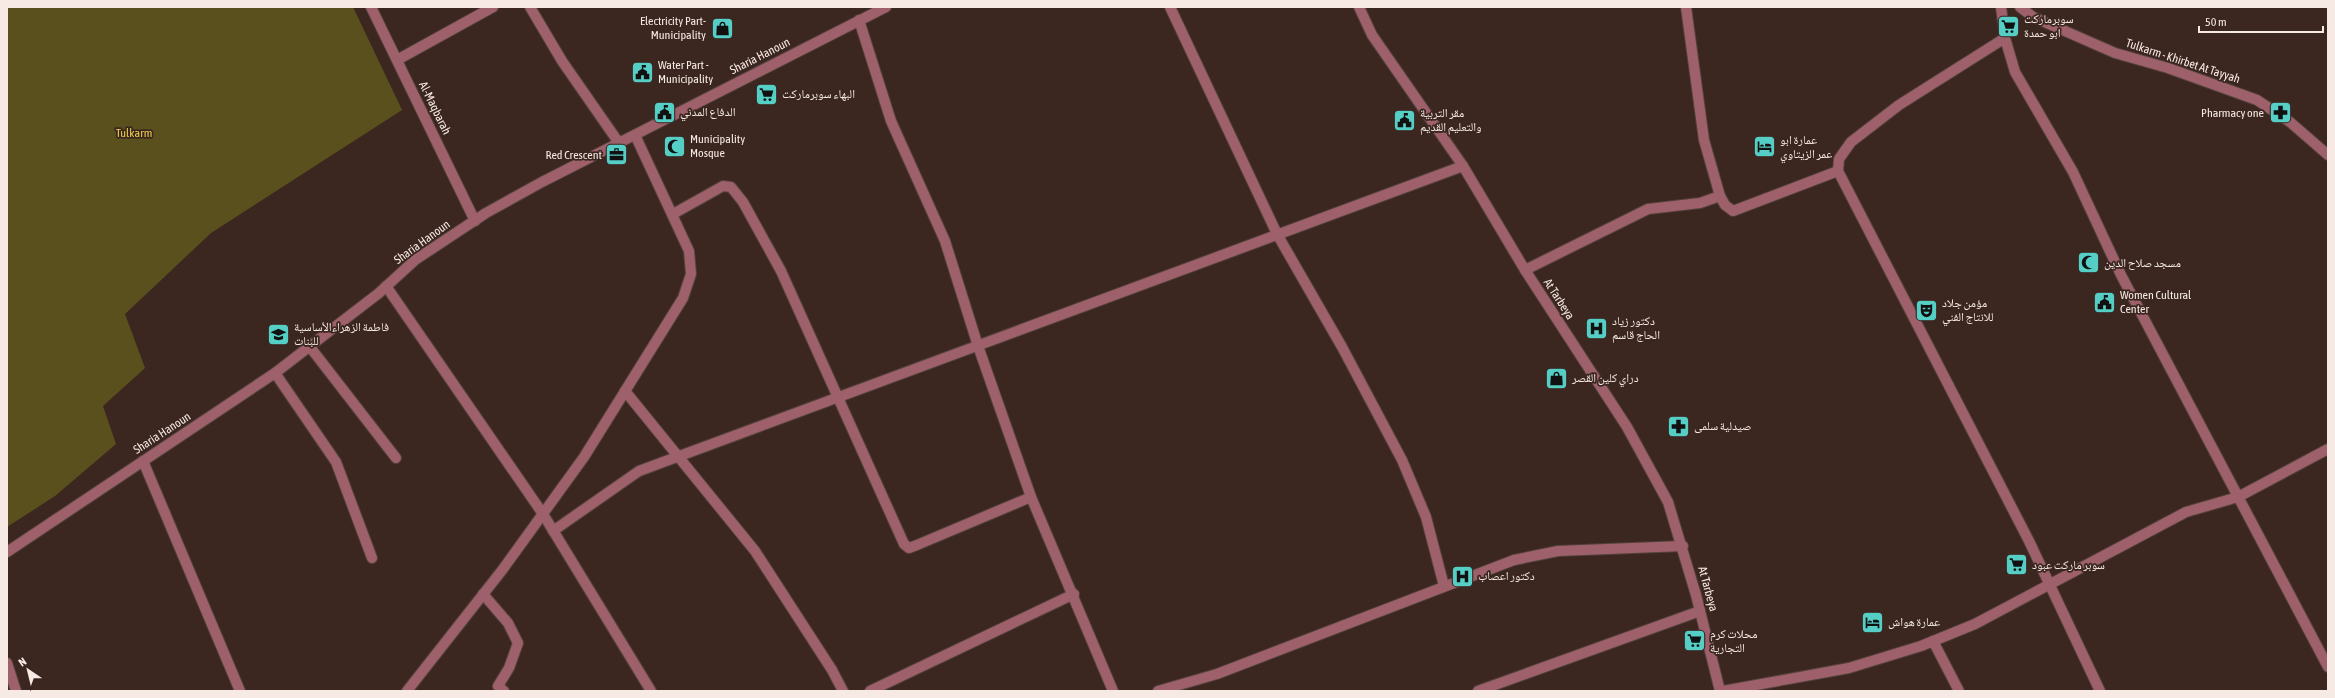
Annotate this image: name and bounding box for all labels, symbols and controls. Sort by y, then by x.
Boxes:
scale bar [2199,8,2323,34]
place label: سوبرماركت ابو حمدة [2024,12,2074,40]
supermarket icon: سوبرماركت ابو حمدة [1995,13,2021,39]
place label: Electricity Part- Municipality [640,14,706,42]
shop icon: Electricity Part- Municipality [709,15,735,41]
text: 50 m [2205,15,2227,29]
street label: Sharia Hanoun [728,35,792,77]
street label: Tulkarm - Khirbet At Tayyah [2124,36,2242,86]
place label: Water Part - Municipality [658,58,713,86]
public building icon: Water Part - Municipality [629,59,655,85]
street label: Al-Maqbarah [416,79,454,137]
supermarket icon: البهاء سوبرماركت [754,81,780,107]
place label: البهاء سوبرماركت [782,87,855,101]
public building icon: الدفاع المدني [651,99,677,125]
pharmacy icon: Pharmacy one [2267,100,2293,126]
place label: الدفاع المدني [680,105,736,122]
place label: مقر التربية والتعليم القديم [1420,106,1482,135]
place label: Pharmacy one [2201,106,2264,120]
public building icon: مقر التربية والتعليم القديم [1392,107,1418,133]
park label: Tulkarm [116,126,152,140]
place label: Municipality Mosque [690,132,745,160]
mosque icon: Municipality Mosque [661,133,687,159]
place label: عمارة ابو عمر الزيتاوي [1780,133,1832,164]
hotel icon: عمارة ابو عمر الزيتاوي [1752,134,1778,160]
office icon: Red Crescent [604,142,630,168]
place label: Red Crescent [545,148,603,162]
street label: Sharia Hanoun [391,217,453,267]
mosque icon: مسجد صلاح الدين [2076,250,2102,276]
place label: مسجد صلاح الدين [2104,256,2181,270]
street label: At Tarbeya [1541,276,1577,322]
place label: Women Cultural Center [2120,288,2192,316]
public building icon: Women Cultural Center [2091,289,2117,315]
place label: مؤمن جلاد للانتاج الفني [1942,296,1994,327]
theatre icon: مؤمن جلاد للانتاج الفني [1914,297,1940,323]
place label: دكتور زياد الحاج قاسم [1612,314,1660,343]
hospital icon: دكتور زياد الحاج قاسم [1584,315,1610,341]
place label: فاطمة الزهراءالأساسية للبنات [294,320,389,348]
school or university icon: فاطمة الزهراءالأساسية للبنات [266,321,292,347]
shop icon: دراي كلين القصر [1543,365,1569,391]
place label: دراي كلين القصر [1571,371,1639,388]
street label: Sharia Hanoun [131,409,193,457]
pharmacy icon: صيدلية سلمى [1666,413,1692,439]
place label: صيدلية سلمى [1694,419,1751,433]
supermarket icon: سوبر ماركت عبود [2003,552,2029,578]
place label: سوبر ماركت عبود [2032,558,2105,572]
hospital icon: دكتور اعصاب [1449,563,1475,589]
street label: At Tarbeya [1695,565,1721,613]
place label: دكتور اعصاب [1478,569,1535,583]
hotel icon: عمارة هواش [1860,609,1886,635]
place label: عمارة هواش [1888,615,1940,629]
place label: محلات كرم التجارية [1710,627,1757,655]
supermarket icon: محلات كرم التجارية [1681,628,1707,654]
north arrow [8,650,48,690]
text: N [16,655,28,669]

